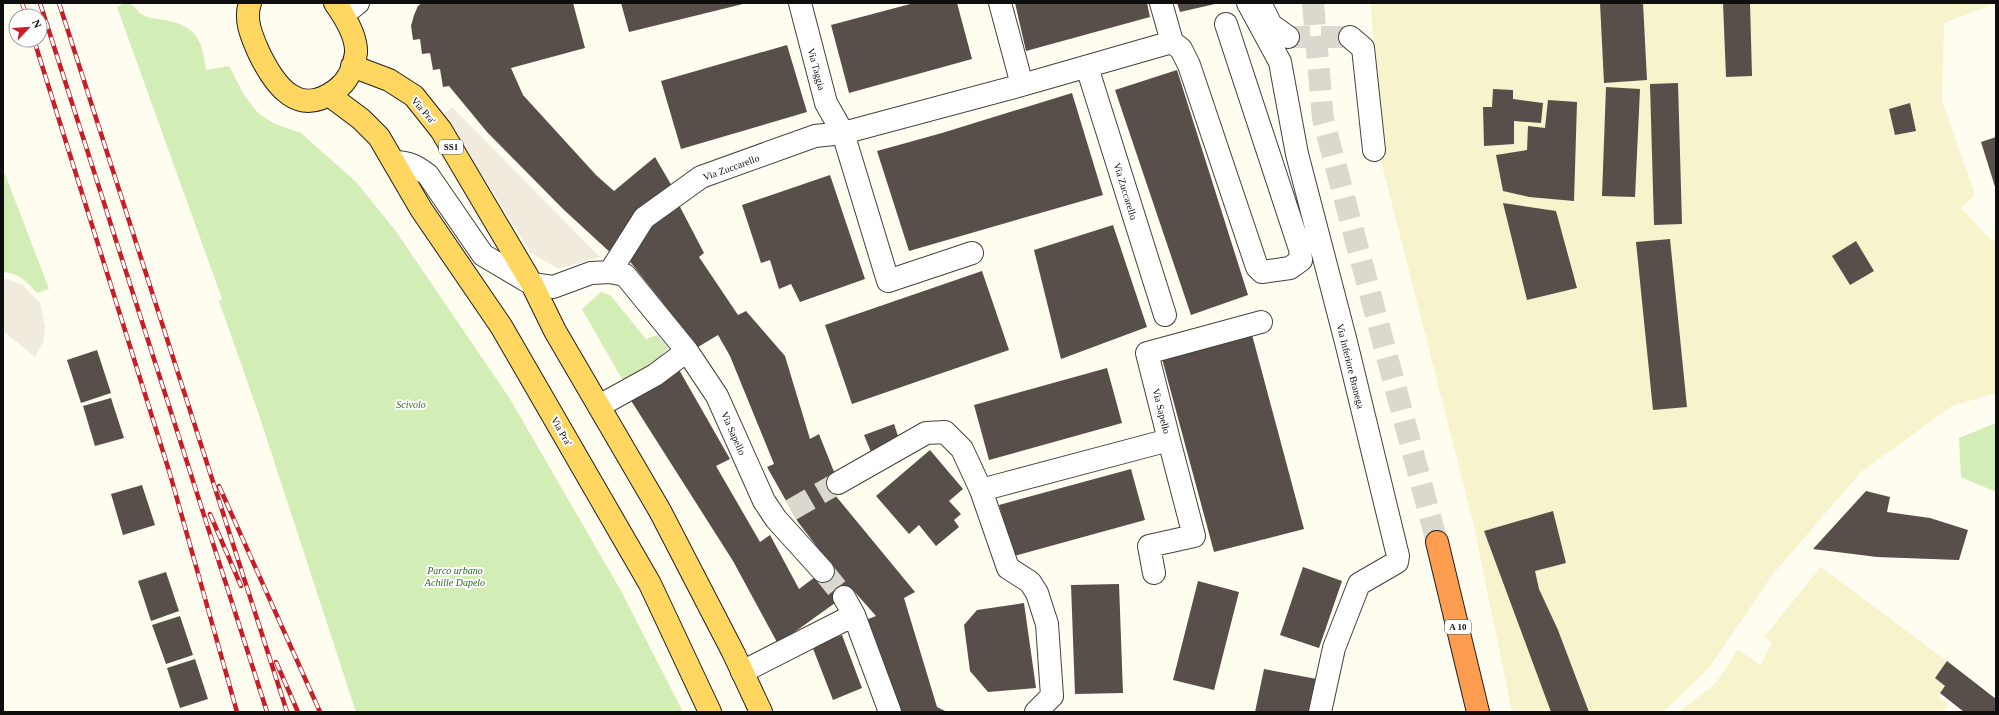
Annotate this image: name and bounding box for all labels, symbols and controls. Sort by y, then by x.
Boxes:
north arrow [8,8,48,48]
text: N [30,18,44,30]
street label: Via Taggia [806,47,828,92]
street label: Via Pra' [409,95,438,126]
road number: SS1 [439,140,463,154]
street label: Via Zuccarello [702,152,761,183]
street label: Via Zuccarello [1112,161,1139,221]
street label: Via Inferiore Branega [1335,323,1367,410]
street label: Via Sapello [1151,387,1172,435]
park label: Scivolo [396,399,426,410]
street label: Via Sapello [719,410,748,457]
street label: Via Pra' [549,415,574,448]
park label: Parco urbano Achille Dapelo [424,565,485,588]
road number: A 10 [1445,620,1471,634]

